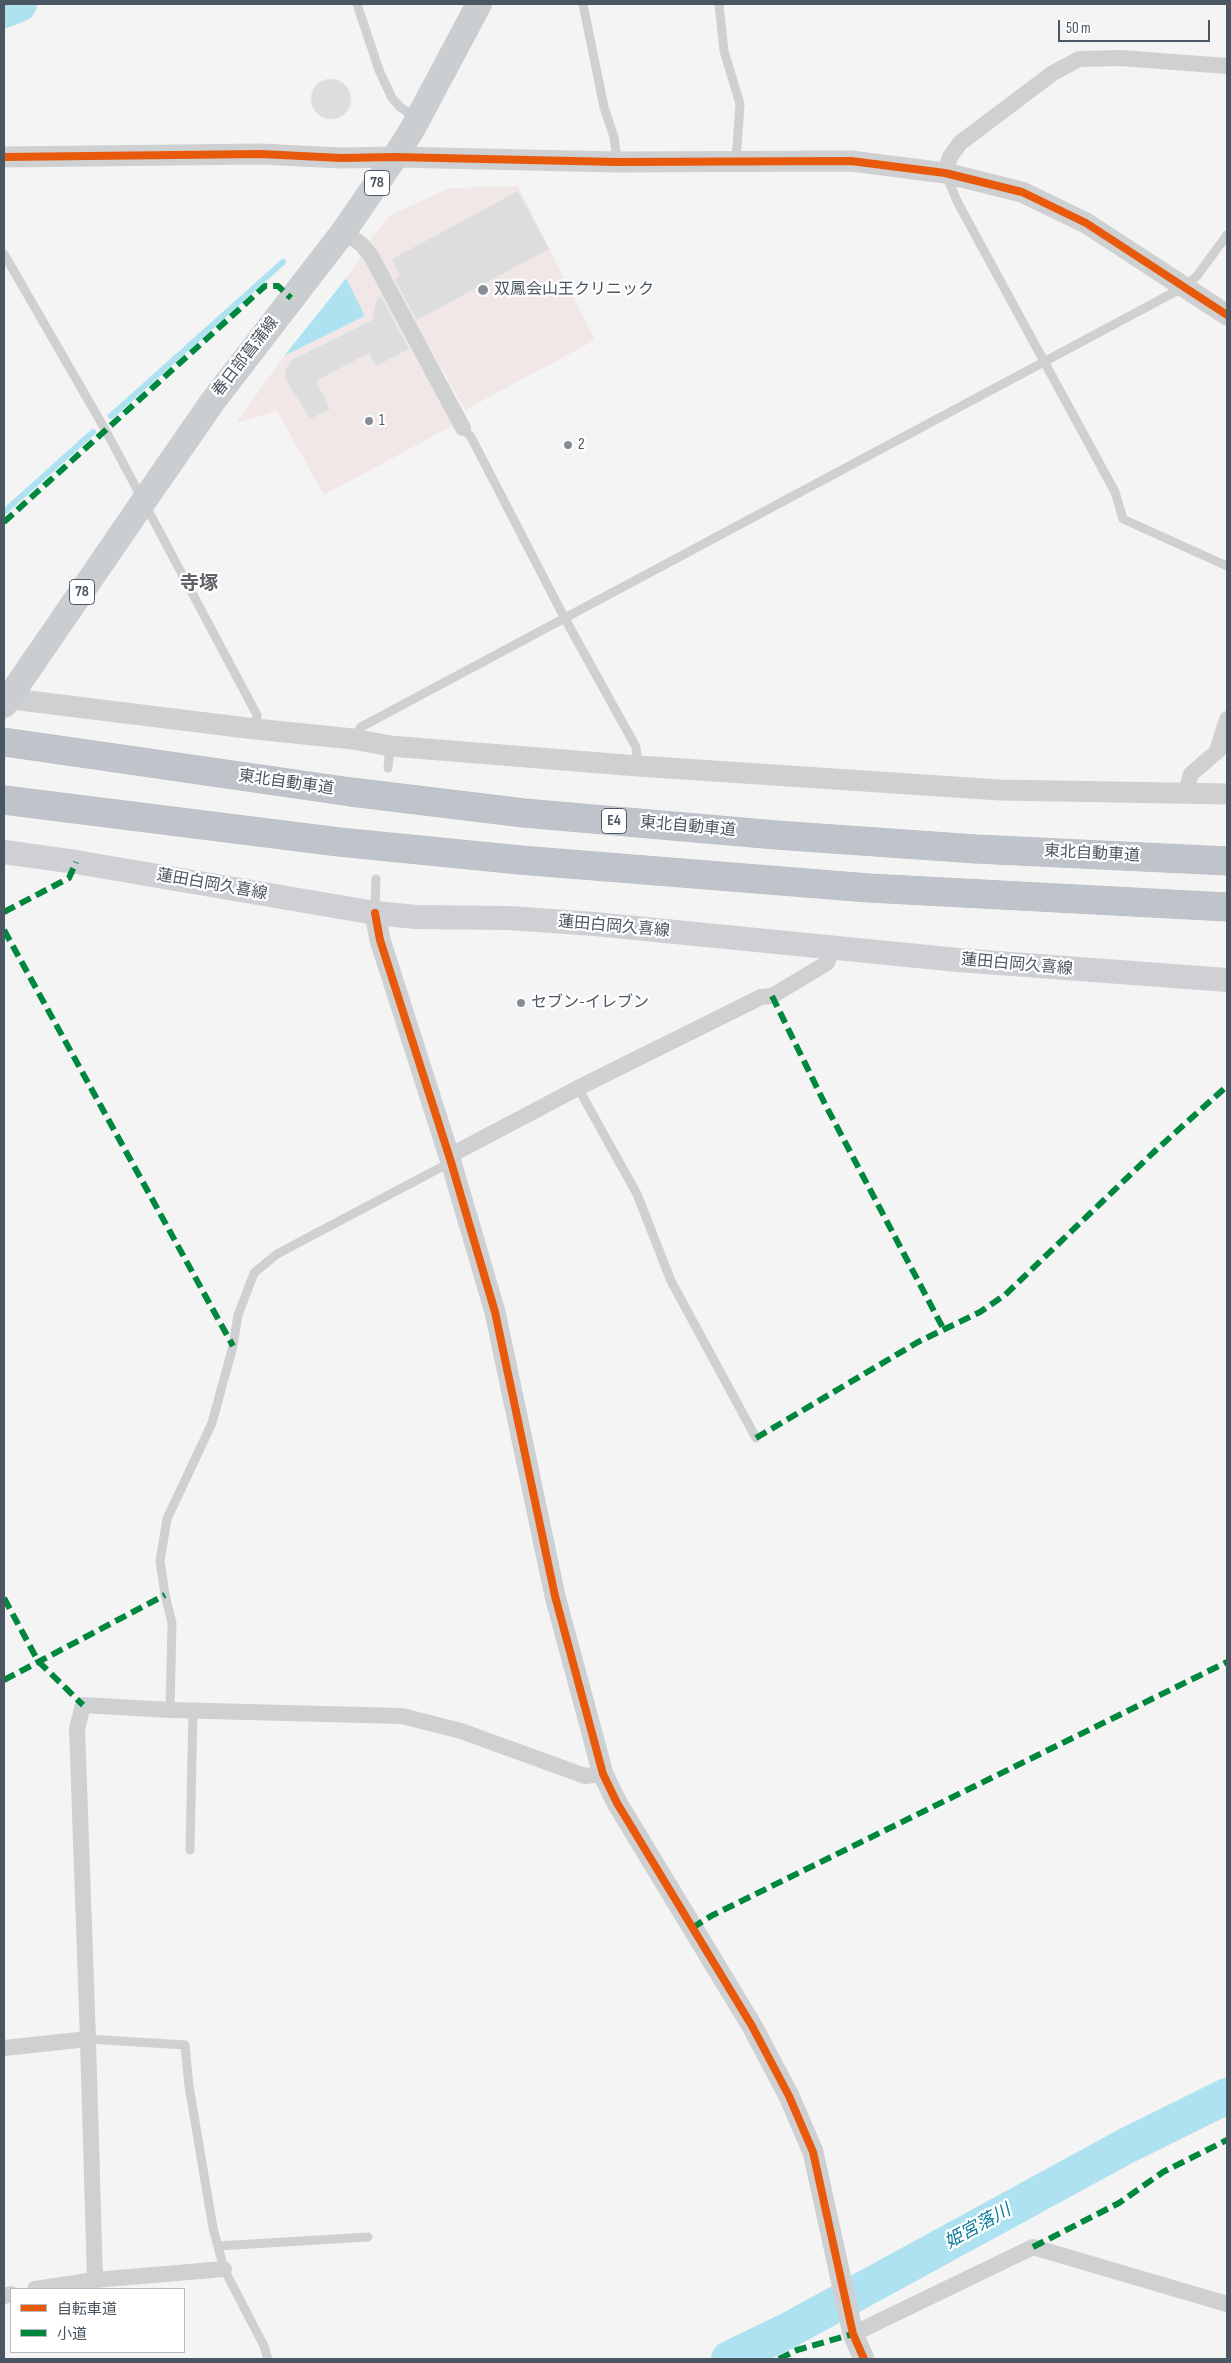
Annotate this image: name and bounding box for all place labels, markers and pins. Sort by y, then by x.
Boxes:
place label: 双鳳会山王クリニック [494,280,654,300]
marker: 双鳳会山王クリニック [476,283,490,297]
place label: 1 [379,411,385,431]
marker: 1 [363,415,375,427]
place label: 2 [578,435,585,455]
marker: 2 [562,439,574,451]
place label: セブン-イレブン [531,993,649,1013]
marker: セブン-イレブン [515,997,527,1009]

